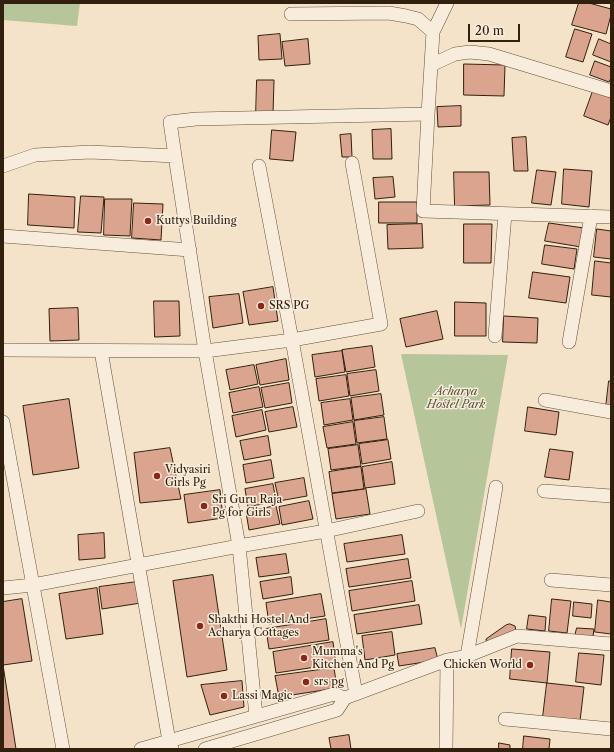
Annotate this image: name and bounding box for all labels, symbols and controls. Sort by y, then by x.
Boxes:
scale bar [470,16,522,42]
text: 20 m [475,23,504,38]
place label: Kuttys Building [156,214,237,228]
marker: Kuttys Building [143,216,153,226]
place label: SRS PG [269,299,309,313]
marker: SRS PG [256,301,266,311]
park label: Acharya Hostel Park [427,385,485,411]
place label: Vidyasiri Girls Pg [165,463,211,489]
marker: Vidyasiri Girls Pg [152,471,162,481]
place label: Sri Guru Raja Pg for Girls [212,493,282,519]
marker: Sri Guru Raja Pg for Girls [199,501,209,511]
place label: Shakthi Hostel And Acharya Cottages [208,613,309,639]
marker: Shakthi Hostel And Acharya Cottages [195,621,205,631]
place label: Mumma's Kitchen And Pg [312,645,394,671]
marker: Mumma's Kitchen And Pg [299,653,309,663]
place label: Chicken World [443,658,522,672]
marker: Chicken World [525,660,535,670]
place label: srs pg [314,675,344,689]
marker: srs pg [301,677,311,687]
place label: Lassi Magic [232,689,293,703]
marker: Lassi Magic [219,691,229,701]

